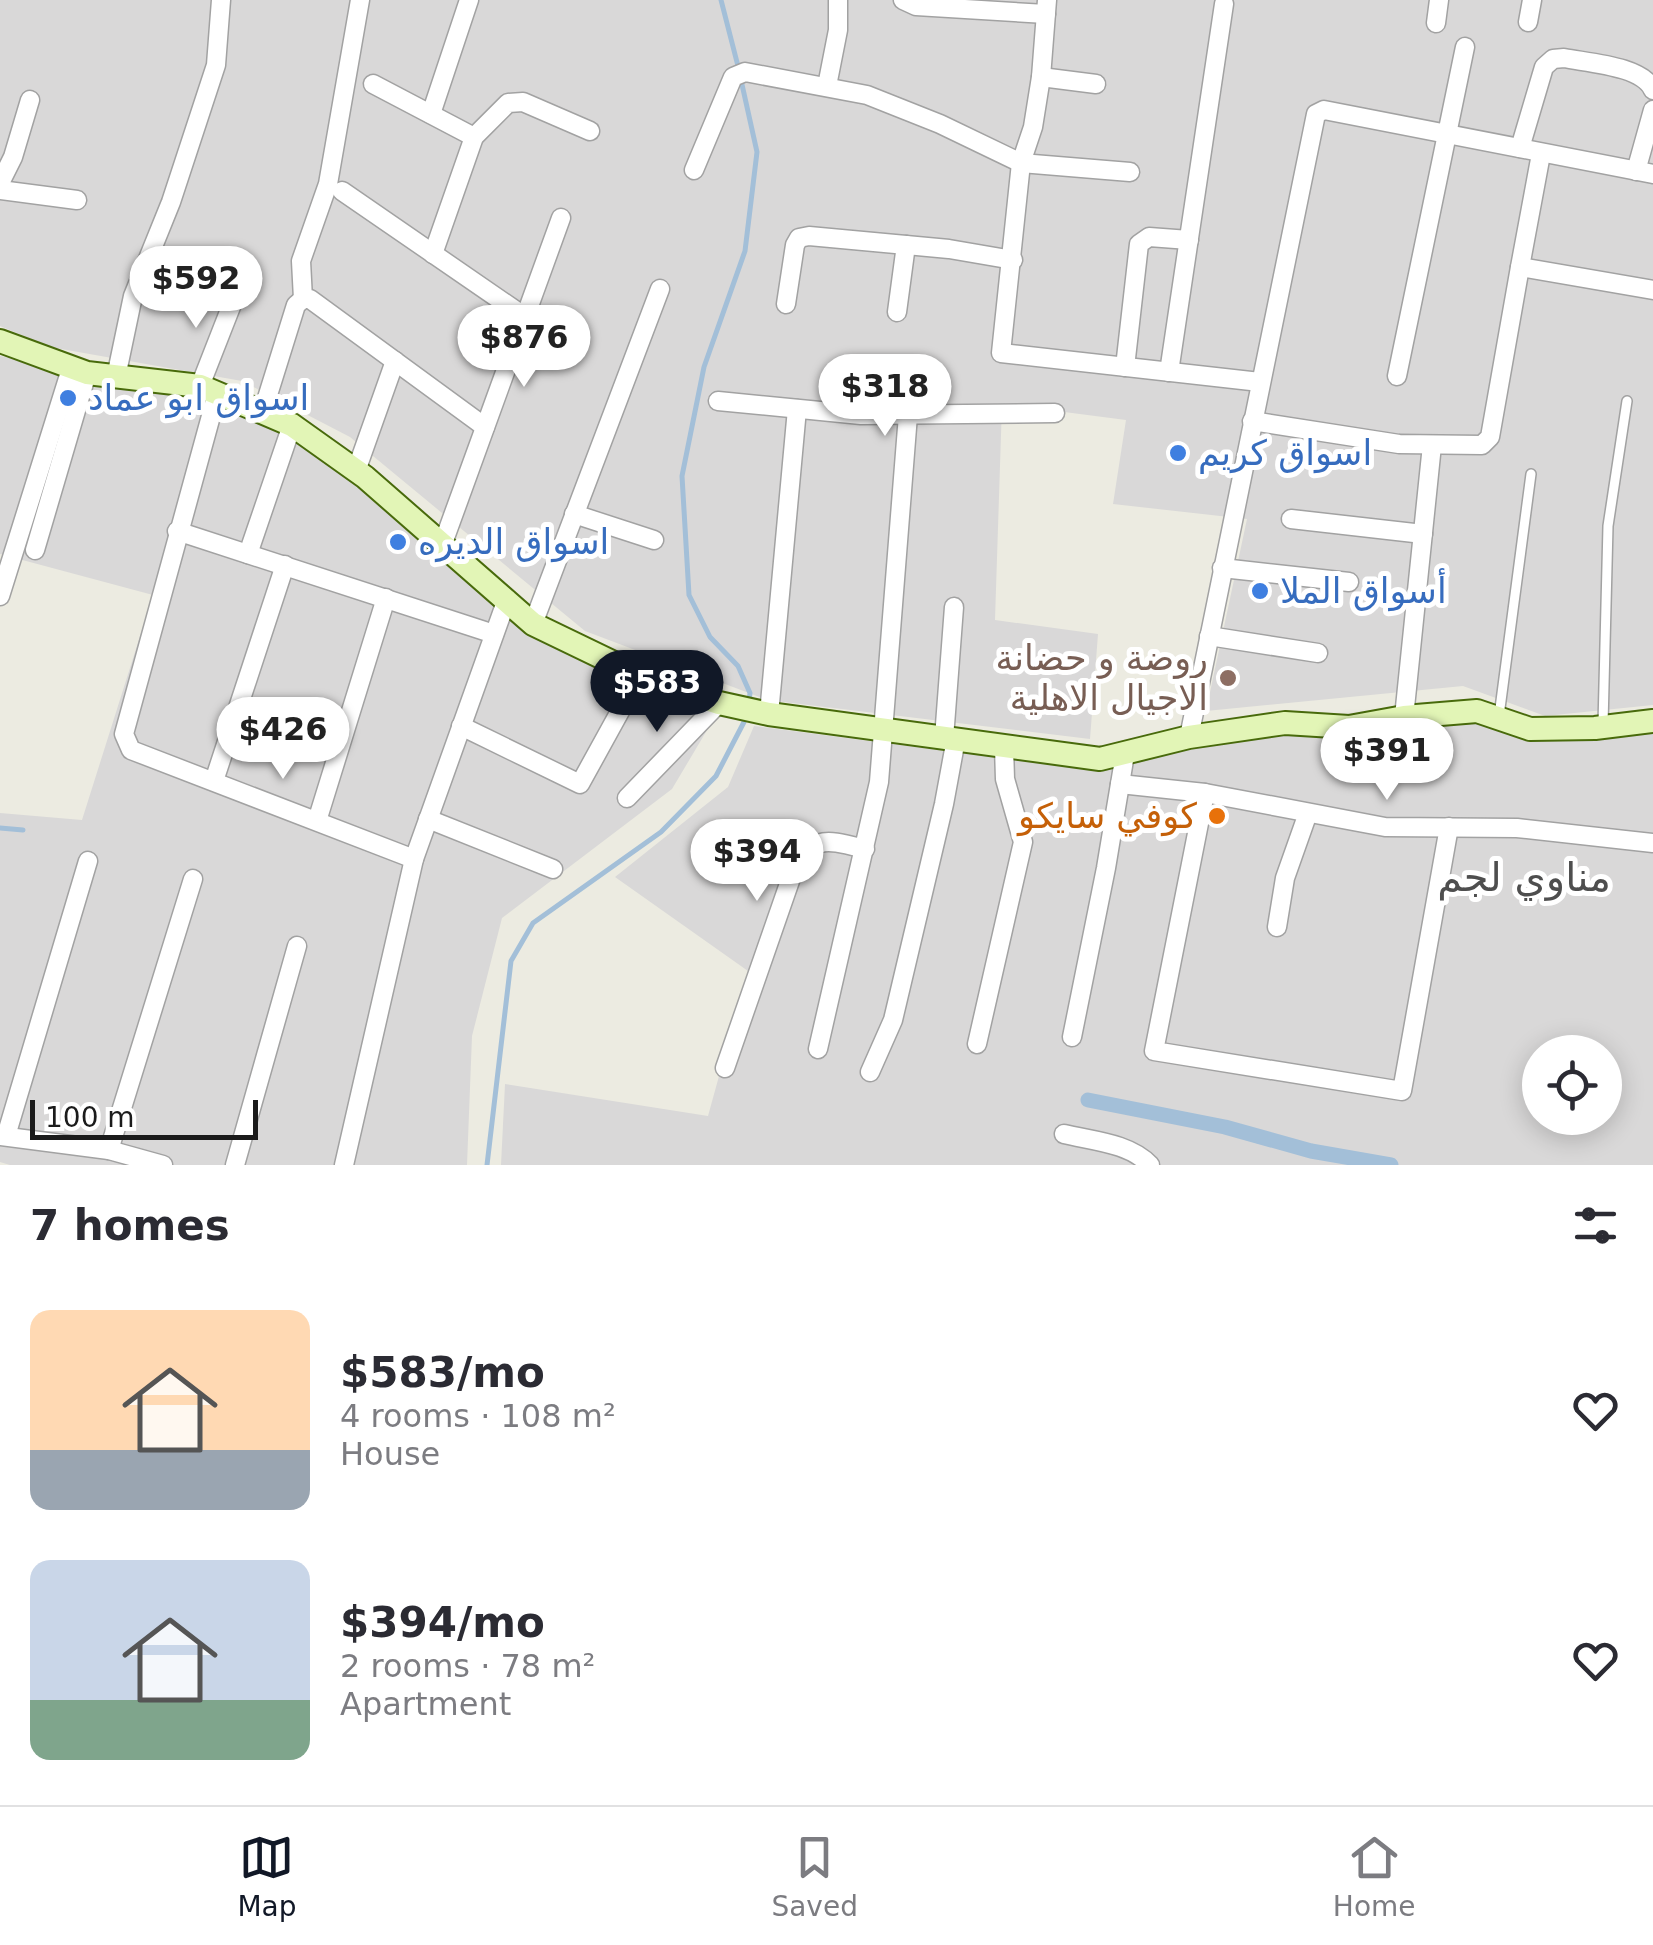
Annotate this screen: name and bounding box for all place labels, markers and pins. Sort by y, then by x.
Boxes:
pin: $592 [137,246,255,331]
pin: $876 [465,305,583,390]
pin: $318 [826,354,944,439]
place label: اسواق ابو عماد [88,378,309,419]
marker: اسواق ابو عماد [57,387,79,409]
place label: اسواق كريم [1198,433,1372,474]
marker: اسواق كريم [1167,442,1189,464]
place label: اسواق الديره [418,522,609,563]
marker: اسواق الديره [387,531,409,553]
place label: أسواق الملا [1280,568,1447,612]
marker: أسواق الملا [1249,580,1271,602]
place label: روضة و حضانة الاجيال الاهلية [995,638,1208,718]
pin: $583 [598,650,716,735]
marker: روضة و حضانة الاجيال الاهلية [1217,667,1239,689]
pin: $426 [224,697,342,782]
pin: $391 [1328,718,1446,803]
place label: كوفي سايكو [1016,796,1197,837]
marker: كوفي سايكو [1206,805,1228,827]
pin: $394 [698,819,816,904]

